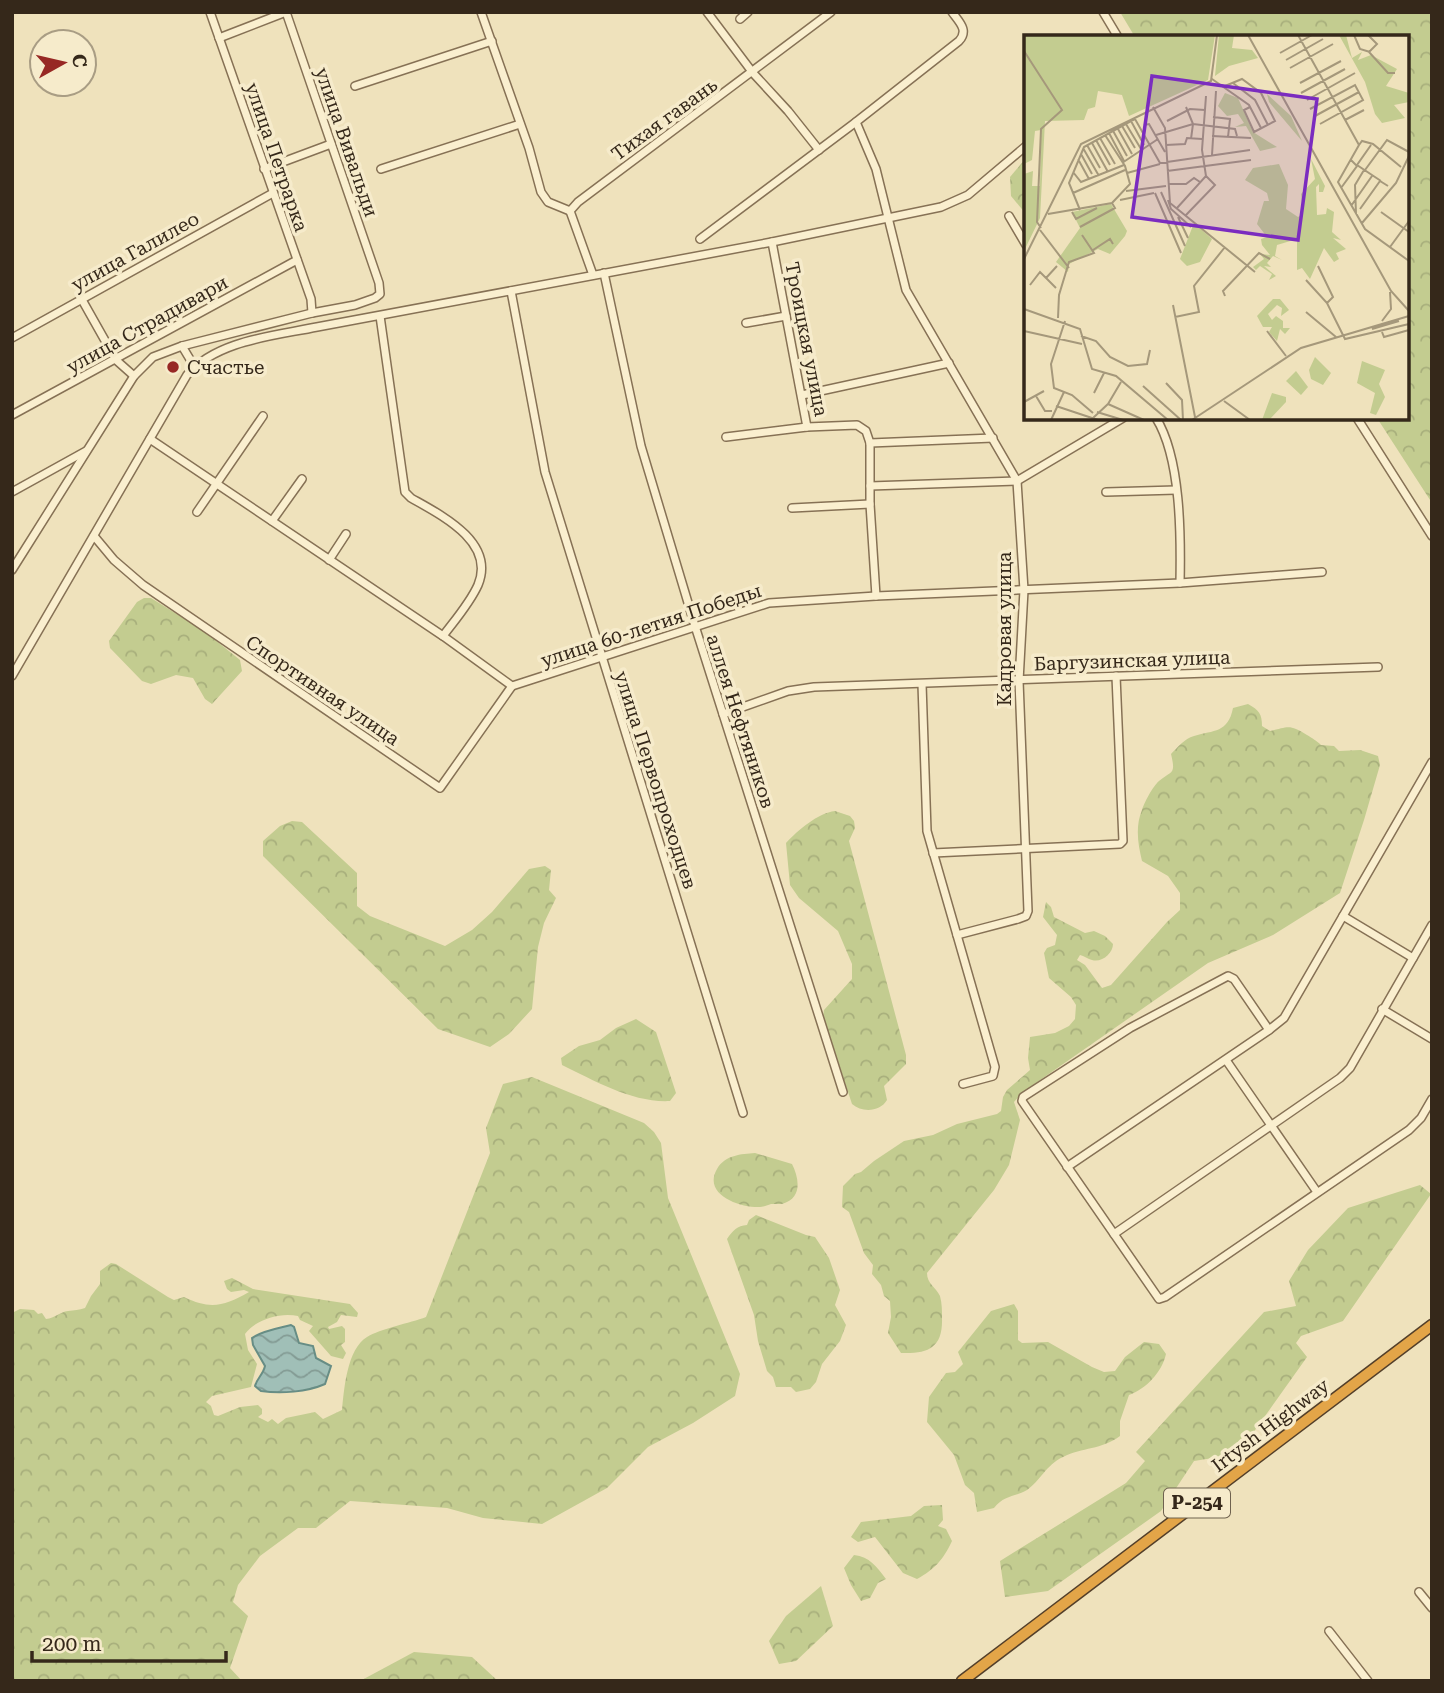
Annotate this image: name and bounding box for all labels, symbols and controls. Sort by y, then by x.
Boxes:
north arrow [28,28,98,98]
inset map [1024,35,1409,420]
text: С [67,53,92,69]
street label: улица Вивальди [310,64,383,220]
street label: Тихая гавань [607,73,722,165]
street label: улица Петрарка [240,80,313,235]
street label: улица Галилео [67,207,203,296]
street label: Троицкая улица [780,260,833,419]
street label: улица Страдивари [63,270,232,378]
place label: Счастье [187,356,264,379]
marker: Счастье [165,359,181,375]
street label: Кадровая улица [993,551,1016,706]
street label: улица 60-летия Победы [538,579,764,672]
street label: Спортивная улица [241,630,405,751]
street label: аллея Нефтяников [701,631,780,811]
street label: Баргузинская улица [1033,646,1231,675]
street label: улица Первопроходцев [609,668,702,892]
street label: Irtysh Highway [1207,1373,1334,1477]
road number: Р-254 [1164,1488,1230,1518]
scale bar [32,1620,226,1664]
text: 200 m [42,1632,102,1656]

